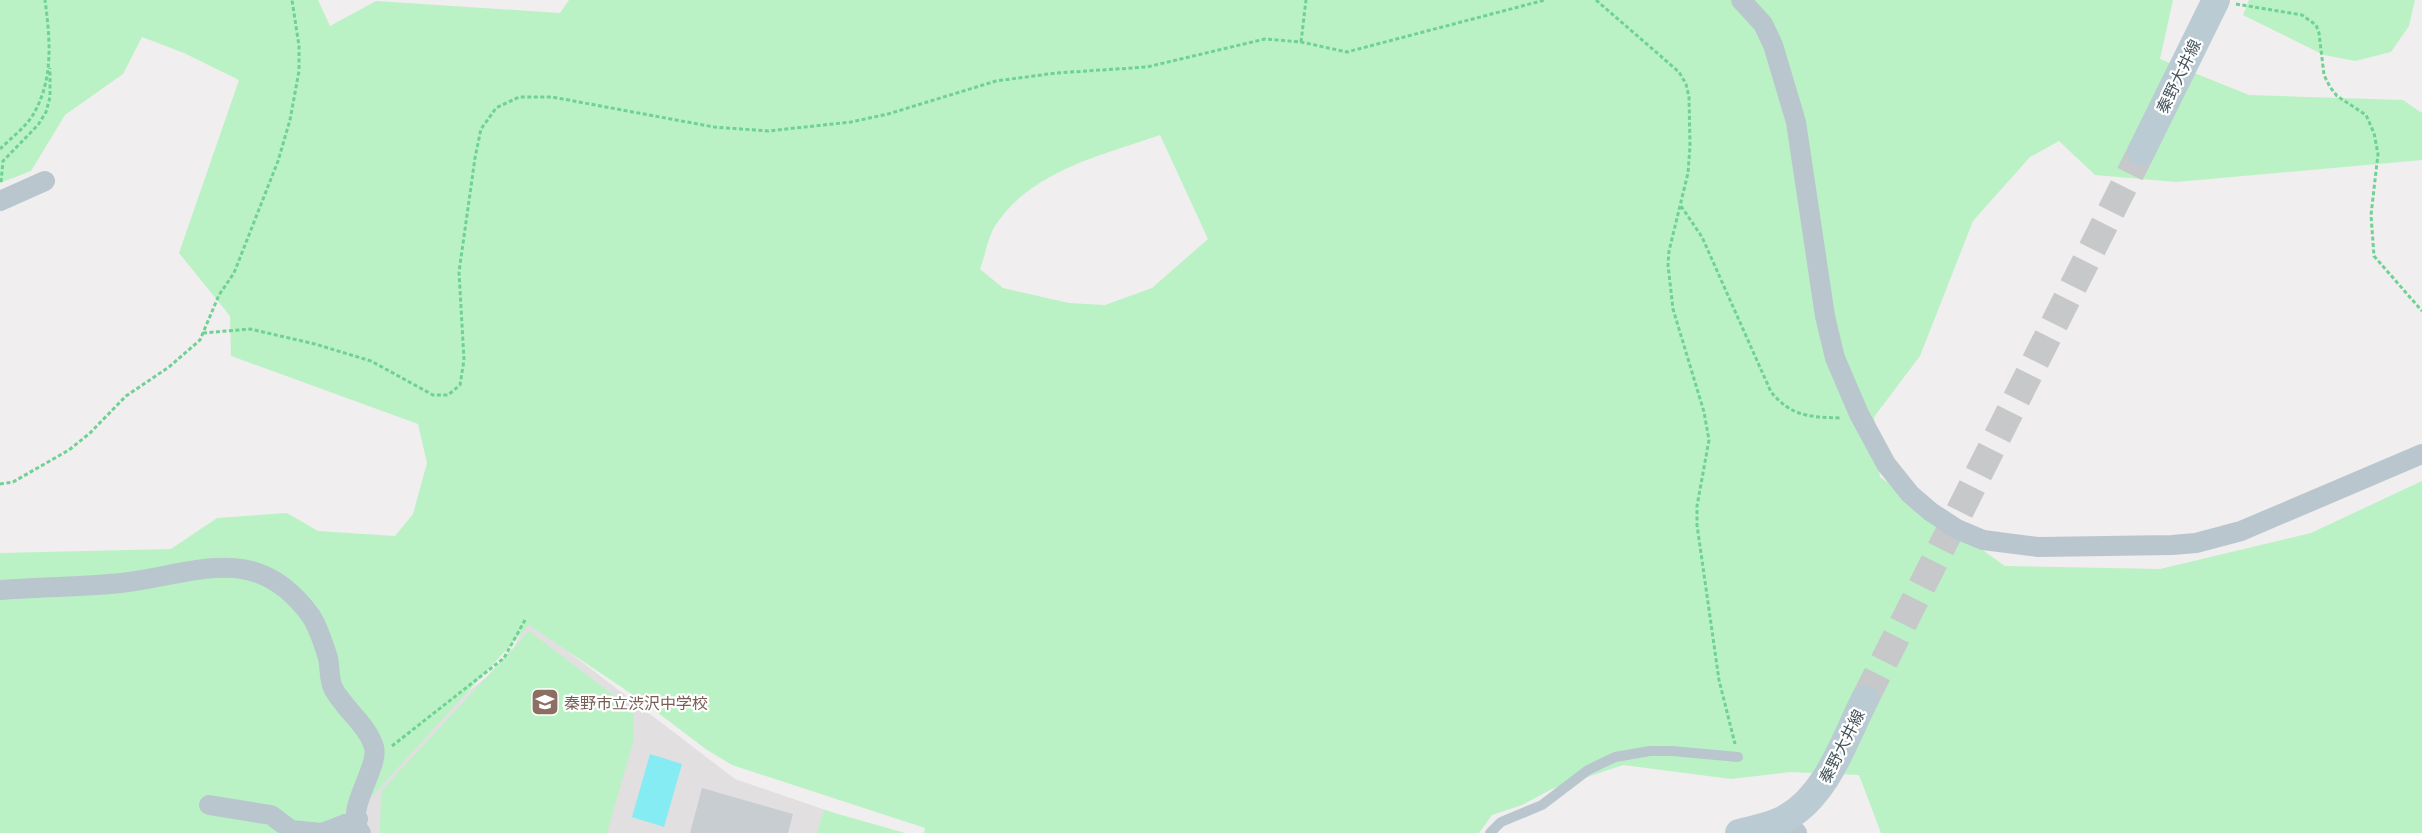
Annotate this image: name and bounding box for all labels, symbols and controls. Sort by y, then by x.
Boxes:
street label: 秦野大井線 [2152,36,2204,116]
school or university icon: 秦野市立渋沢中学校 [530,687,560,717]
place label: 秦野市立渋沢中学校 [564,693,708,712]
street label: 秦野大井線 [1814,706,1868,786]

